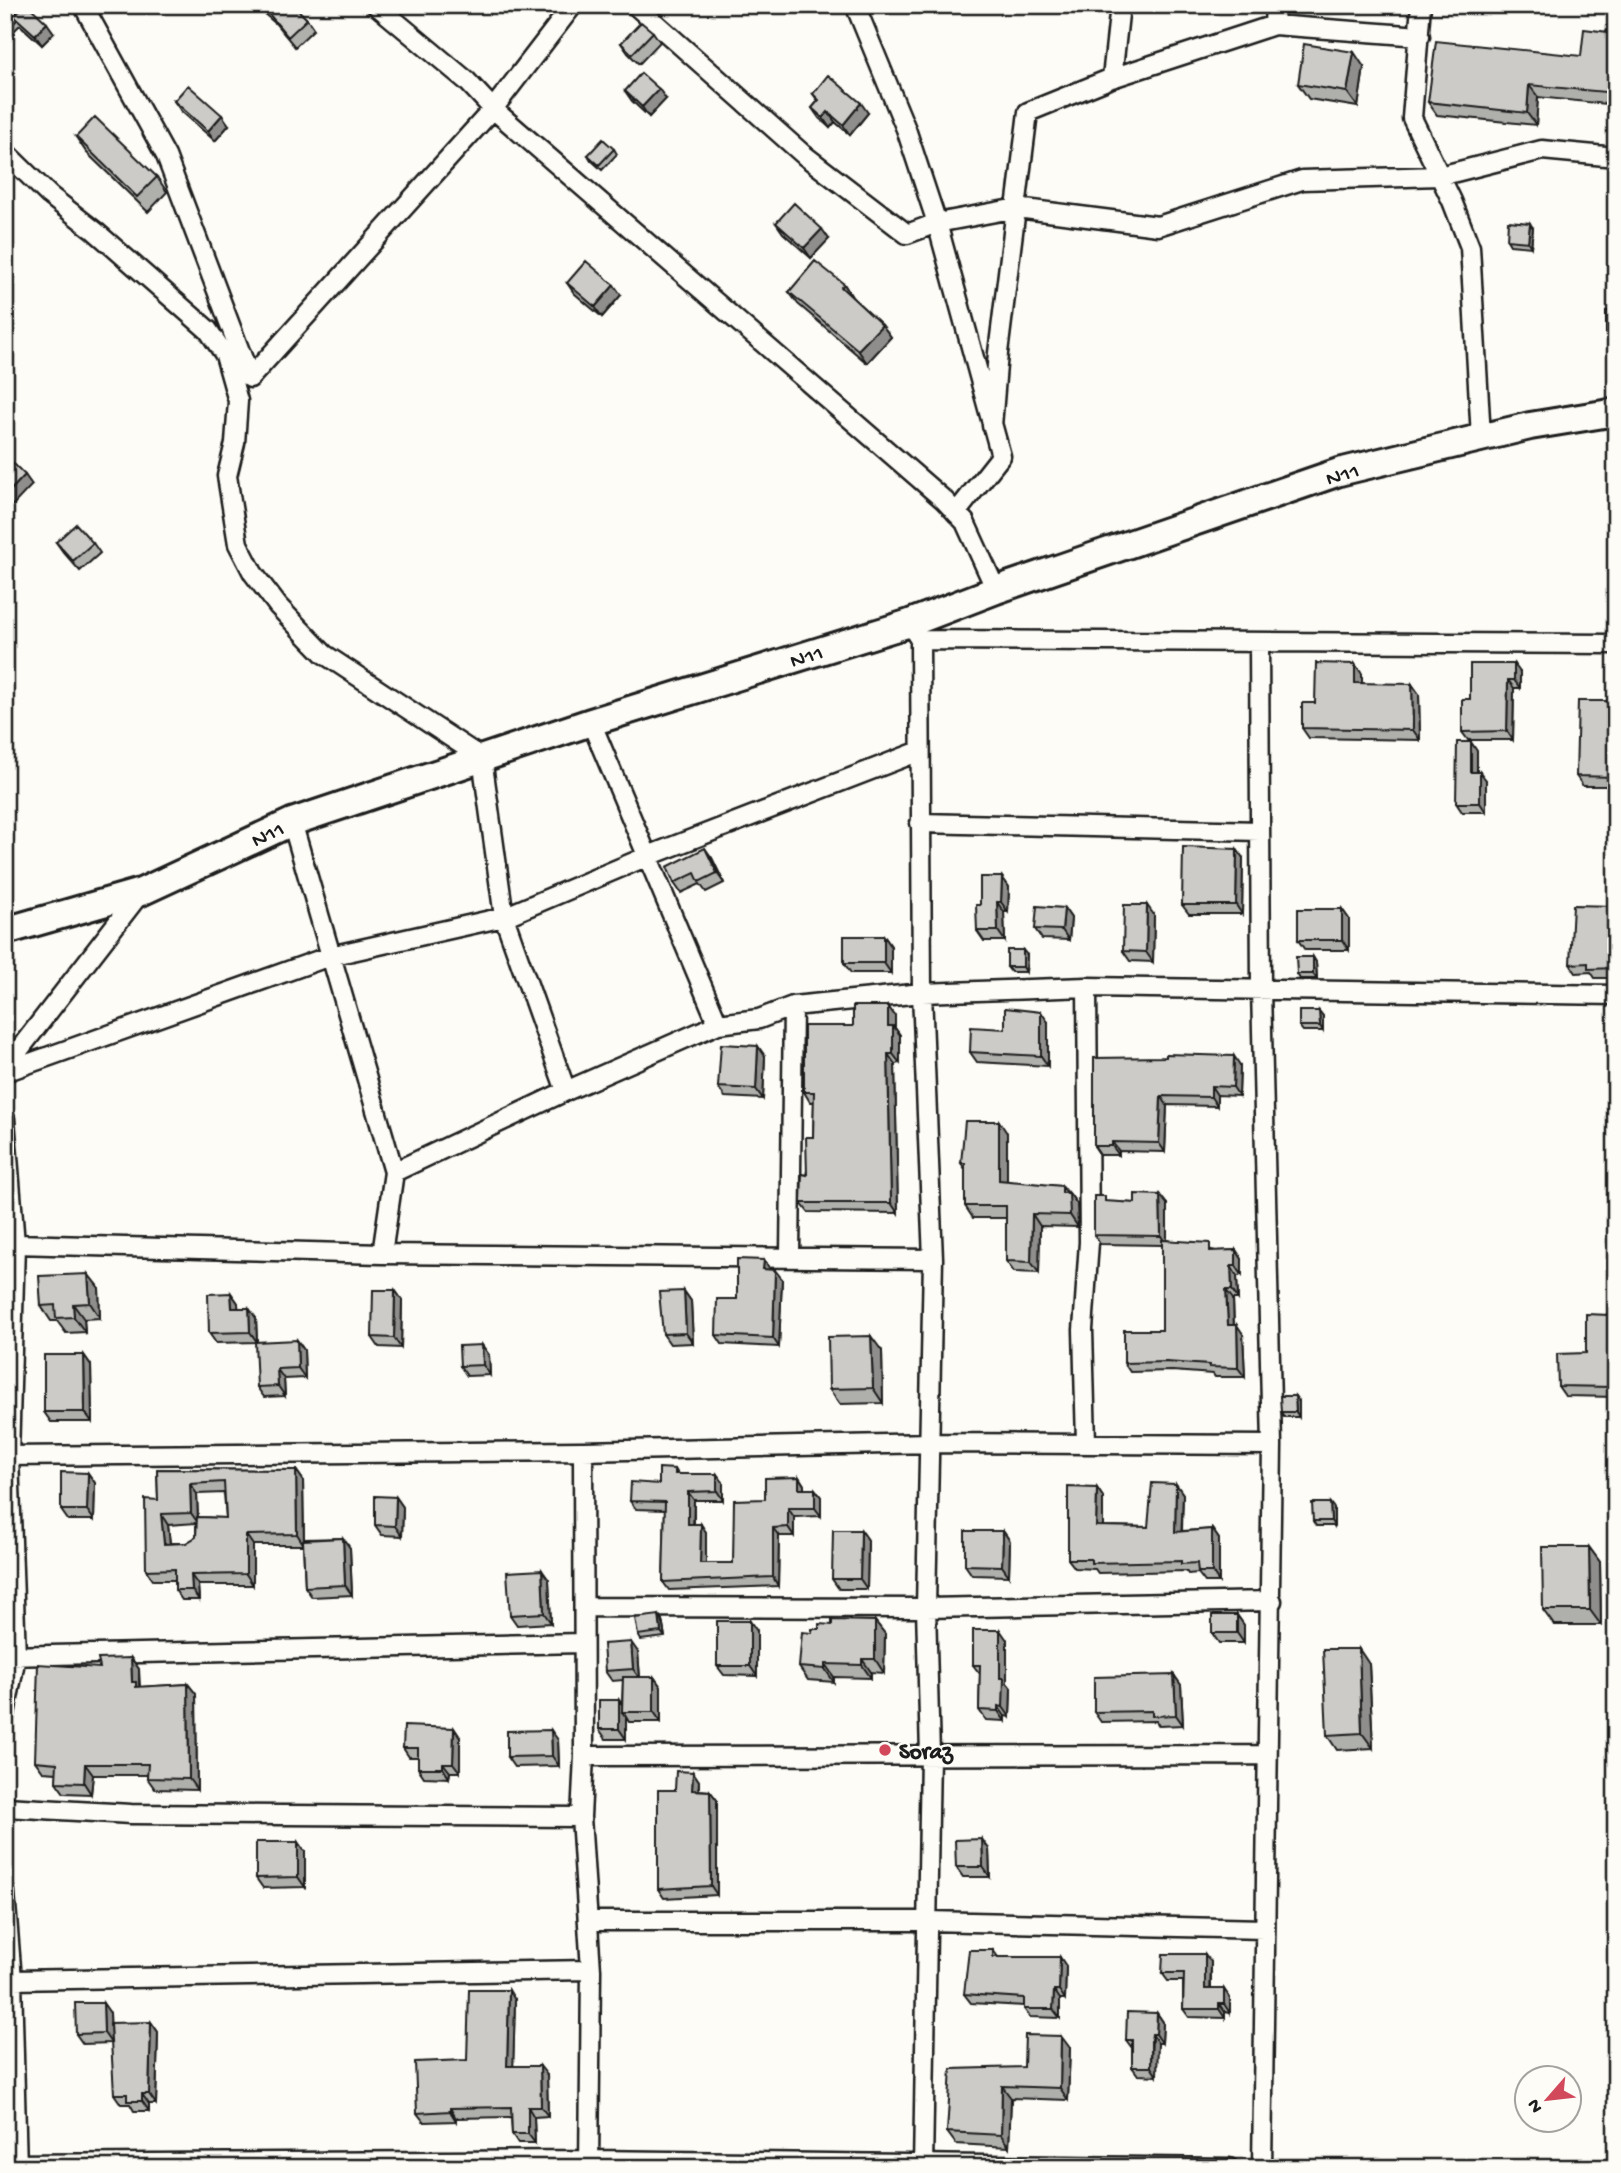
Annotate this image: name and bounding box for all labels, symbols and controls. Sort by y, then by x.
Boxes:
street label: N11 [1323,459,1363,494]
street label: N11 [787,641,827,676]
street label: N11 [248,817,289,856]
place label: Soraz [899,1740,955,1767]
marker: Soraz [877,1742,893,1758]
north arrow [1512,2064,1582,2134]
text: N [1523,2094,1549,2116]

